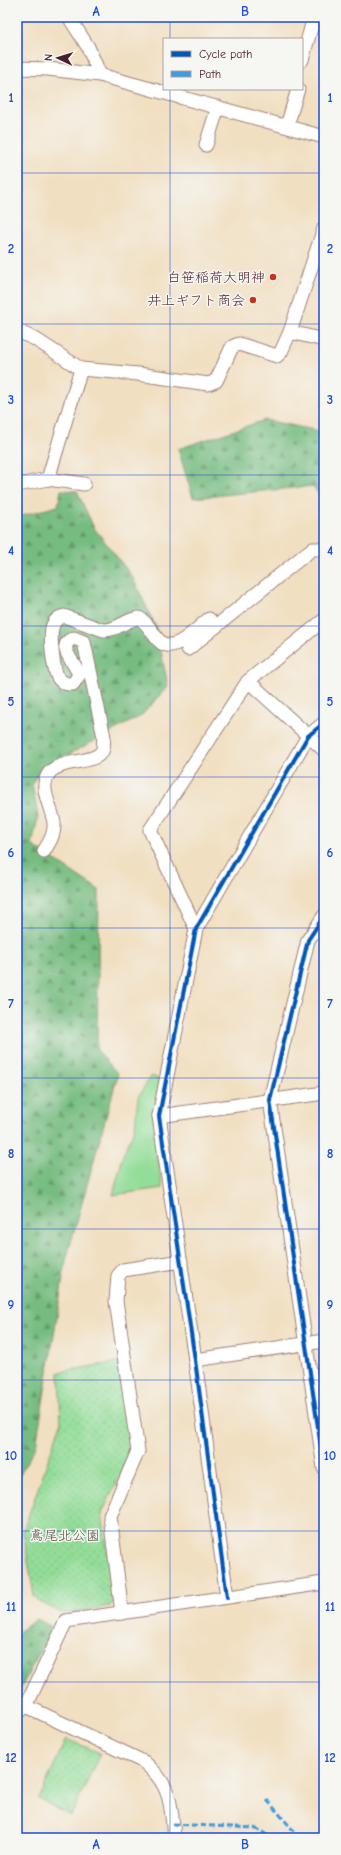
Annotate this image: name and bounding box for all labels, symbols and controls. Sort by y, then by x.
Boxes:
text: A [92,4,100,19]
text: B [241,4,249,19]
north arrow [38,38,78,78]
legend [163,38,303,90]
text: Cycle path [199,47,252,61]
text: N [42,53,55,61]
text: Path [199,67,221,81]
text: 1 [8,90,14,105]
text: 1 [327,90,333,105]
text: 2 [8,241,14,256]
text: 2 [327,241,333,256]
place label: 白笹稲荷大明神 [167,269,265,286]
marker: 白笹稲荷大明神 [268,272,278,282]
place label: 井上ギフト商会 [147,292,245,309]
marker: 井上ギフト商会 [248,295,258,305]
text: 3 [8,392,14,407]
text: 3 [327,392,333,407]
text: 4 [8,543,14,558]
text: 4 [327,543,333,558]
text: 5 [8,694,15,709]
text: 5 [327,694,334,709]
text: 6 [8,845,15,860]
text: 6 [327,845,334,860]
text: 7 [8,996,14,1011]
text: 7 [327,996,333,1011]
text: 8 [8,1146,14,1161]
text: 8 [327,1146,333,1161]
text: 9 [8,1297,15,1312]
text: 9 [327,1297,334,1312]
text: 10 [5,1448,17,1463]
text: 10 [324,1448,336,1463]
park label: 鳶尾北公園 [30,1527,100,1544]
text: 11 [6,1599,16,1614]
text: 11 [325,1599,335,1614]
text: 12 [5,1750,17,1765]
text: 12 [324,1750,336,1765]
text: A [92,1837,100,1852]
text: B [241,1837,249,1852]

